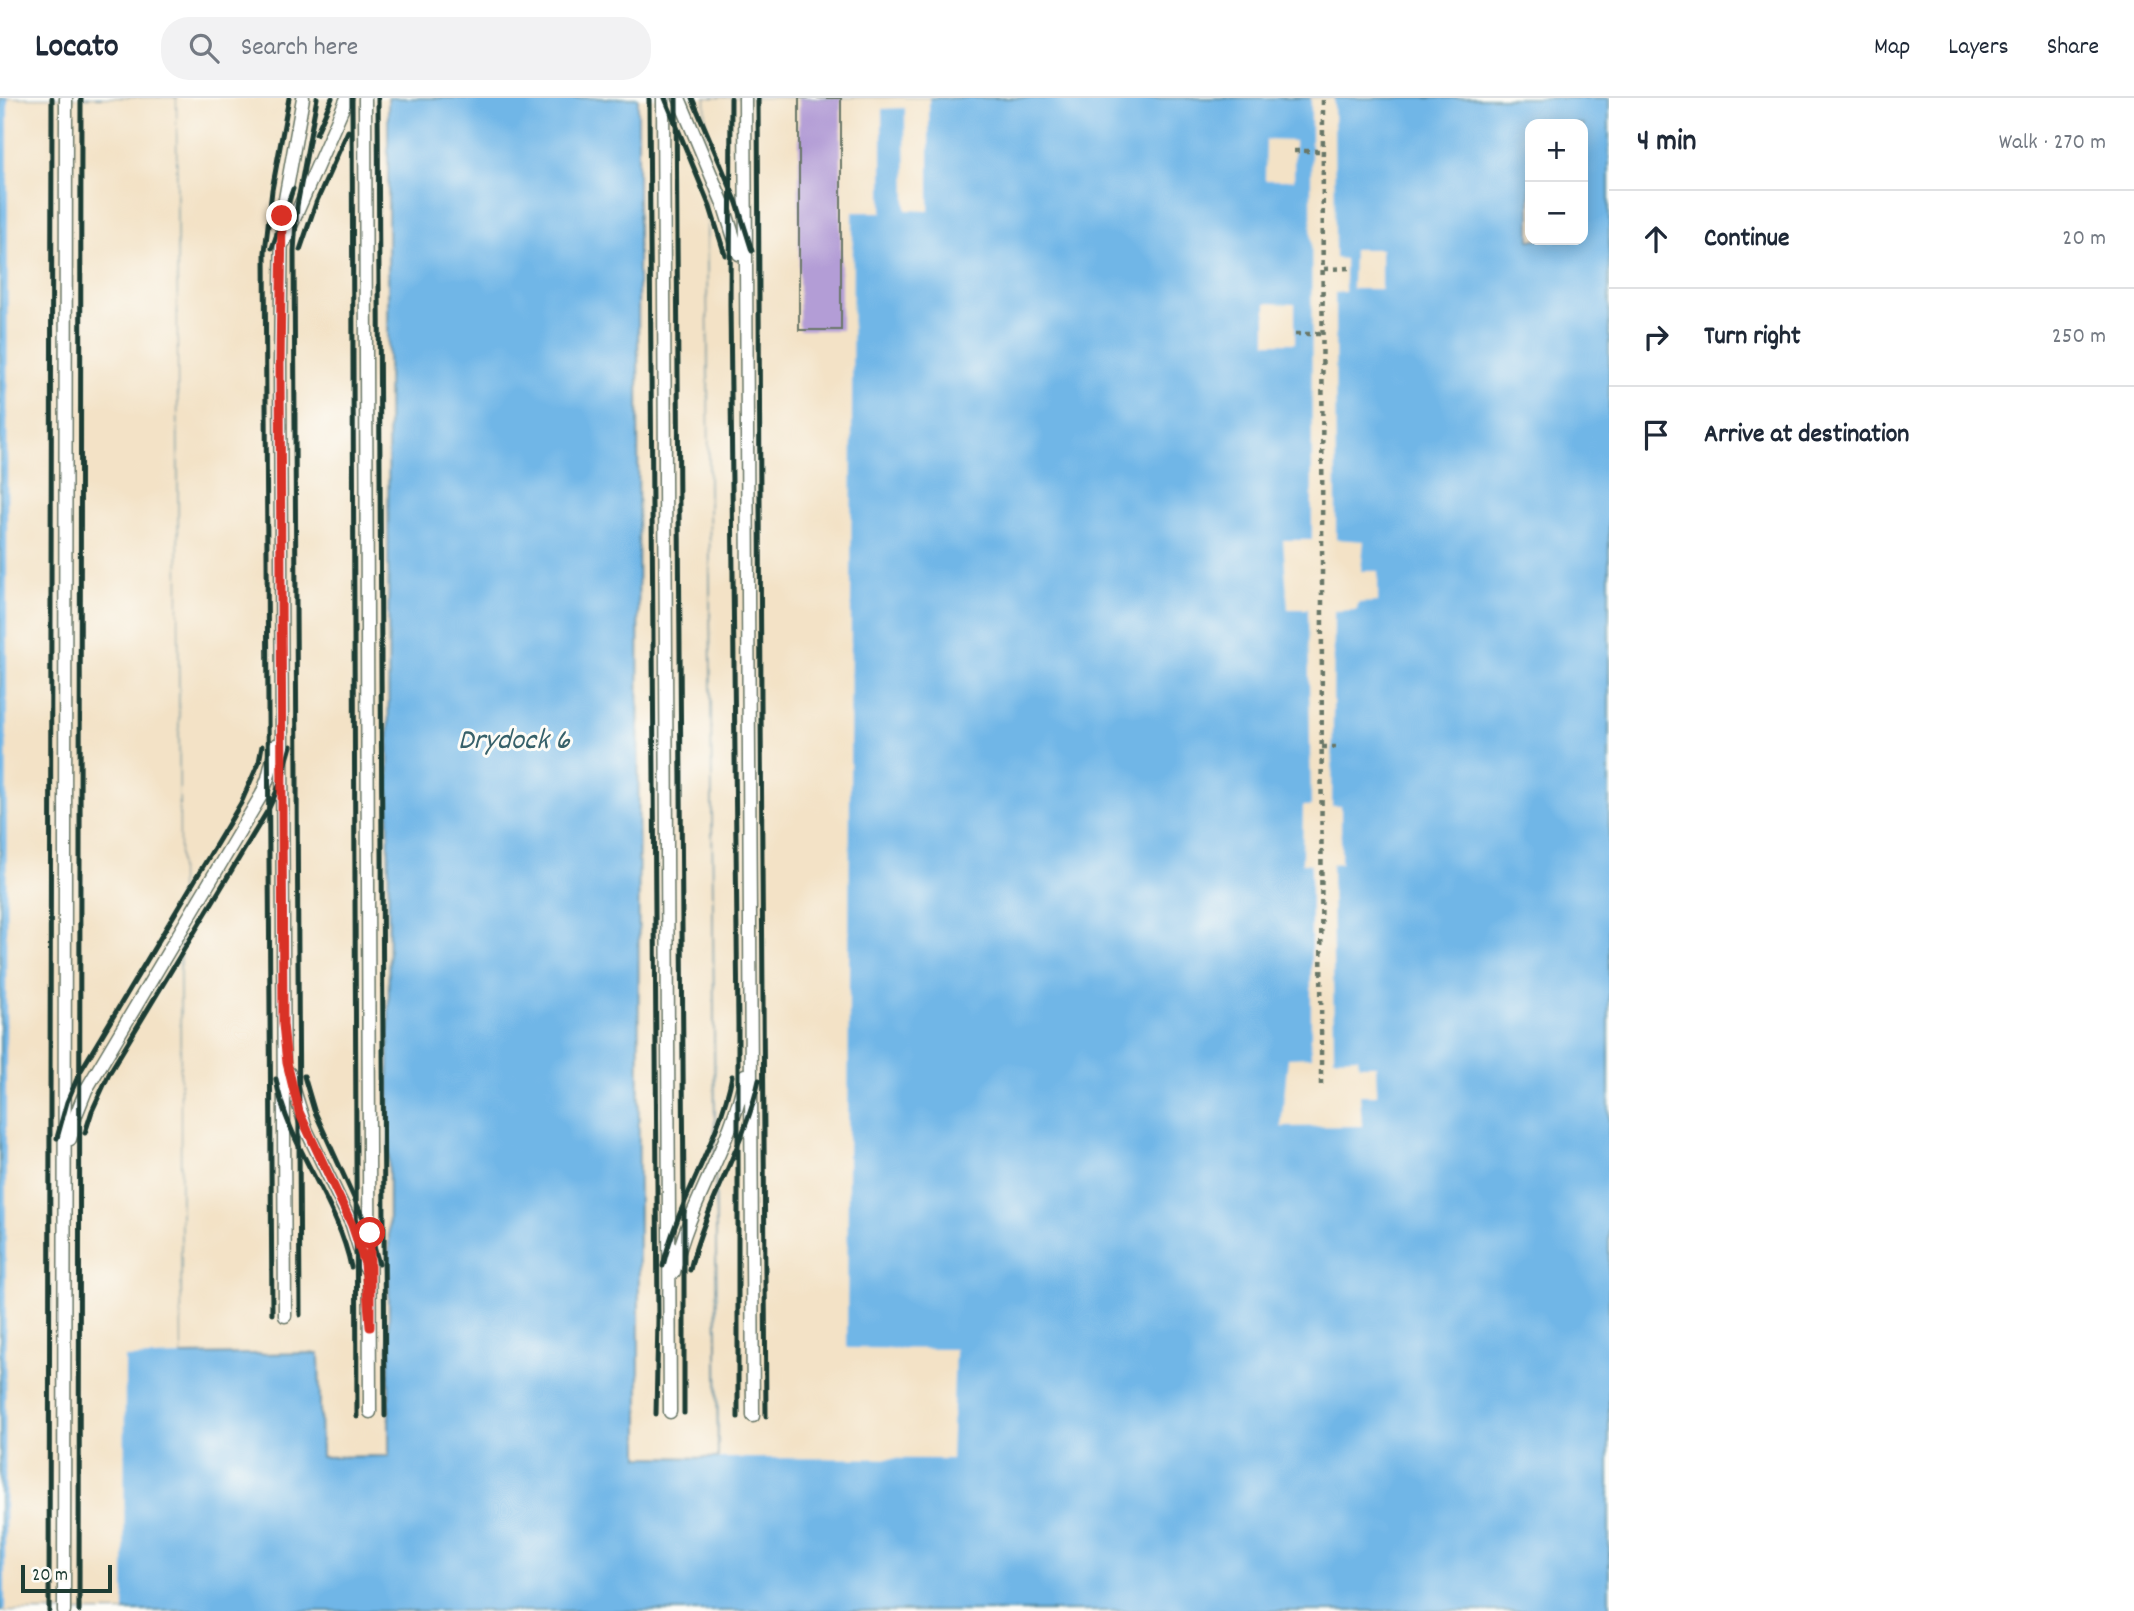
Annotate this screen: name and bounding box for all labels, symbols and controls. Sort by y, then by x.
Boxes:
search box [161,17,651,80]
text: Locato [35,25,119,72]
icon: search [185,29,223,67]
text: Search here [241,30,358,67]
text: Map [1874,31,1910,65]
text: Layers [1948,31,2009,65]
text: Share [2047,31,2099,65]
map controls [1525,119,1588,245]
button: + [1525,119,1588,182]
text: 4 min [1637,122,1696,165]
text: Walk · 270 m [1999,127,2106,160]
button: − [1525,182,1588,245]
route end [266,200,297,231]
icon: ahead [1637,220,1675,258]
text: Continue [1704,221,1789,258]
text: 20 m [2062,223,2106,256]
icon: right [1637,318,1675,356]
text: Turn right [1704,319,1801,356]
text: 250 m [2052,321,2106,354]
icon: arrive [1637,416,1675,454]
text: Arrive at destination [1704,417,1909,454]
water label: Drydock 6 [458,721,571,764]
route start [354,1217,385,1248]
scale bar [21,1562,112,1594]
text: 20 m [32,1563,68,1590]

